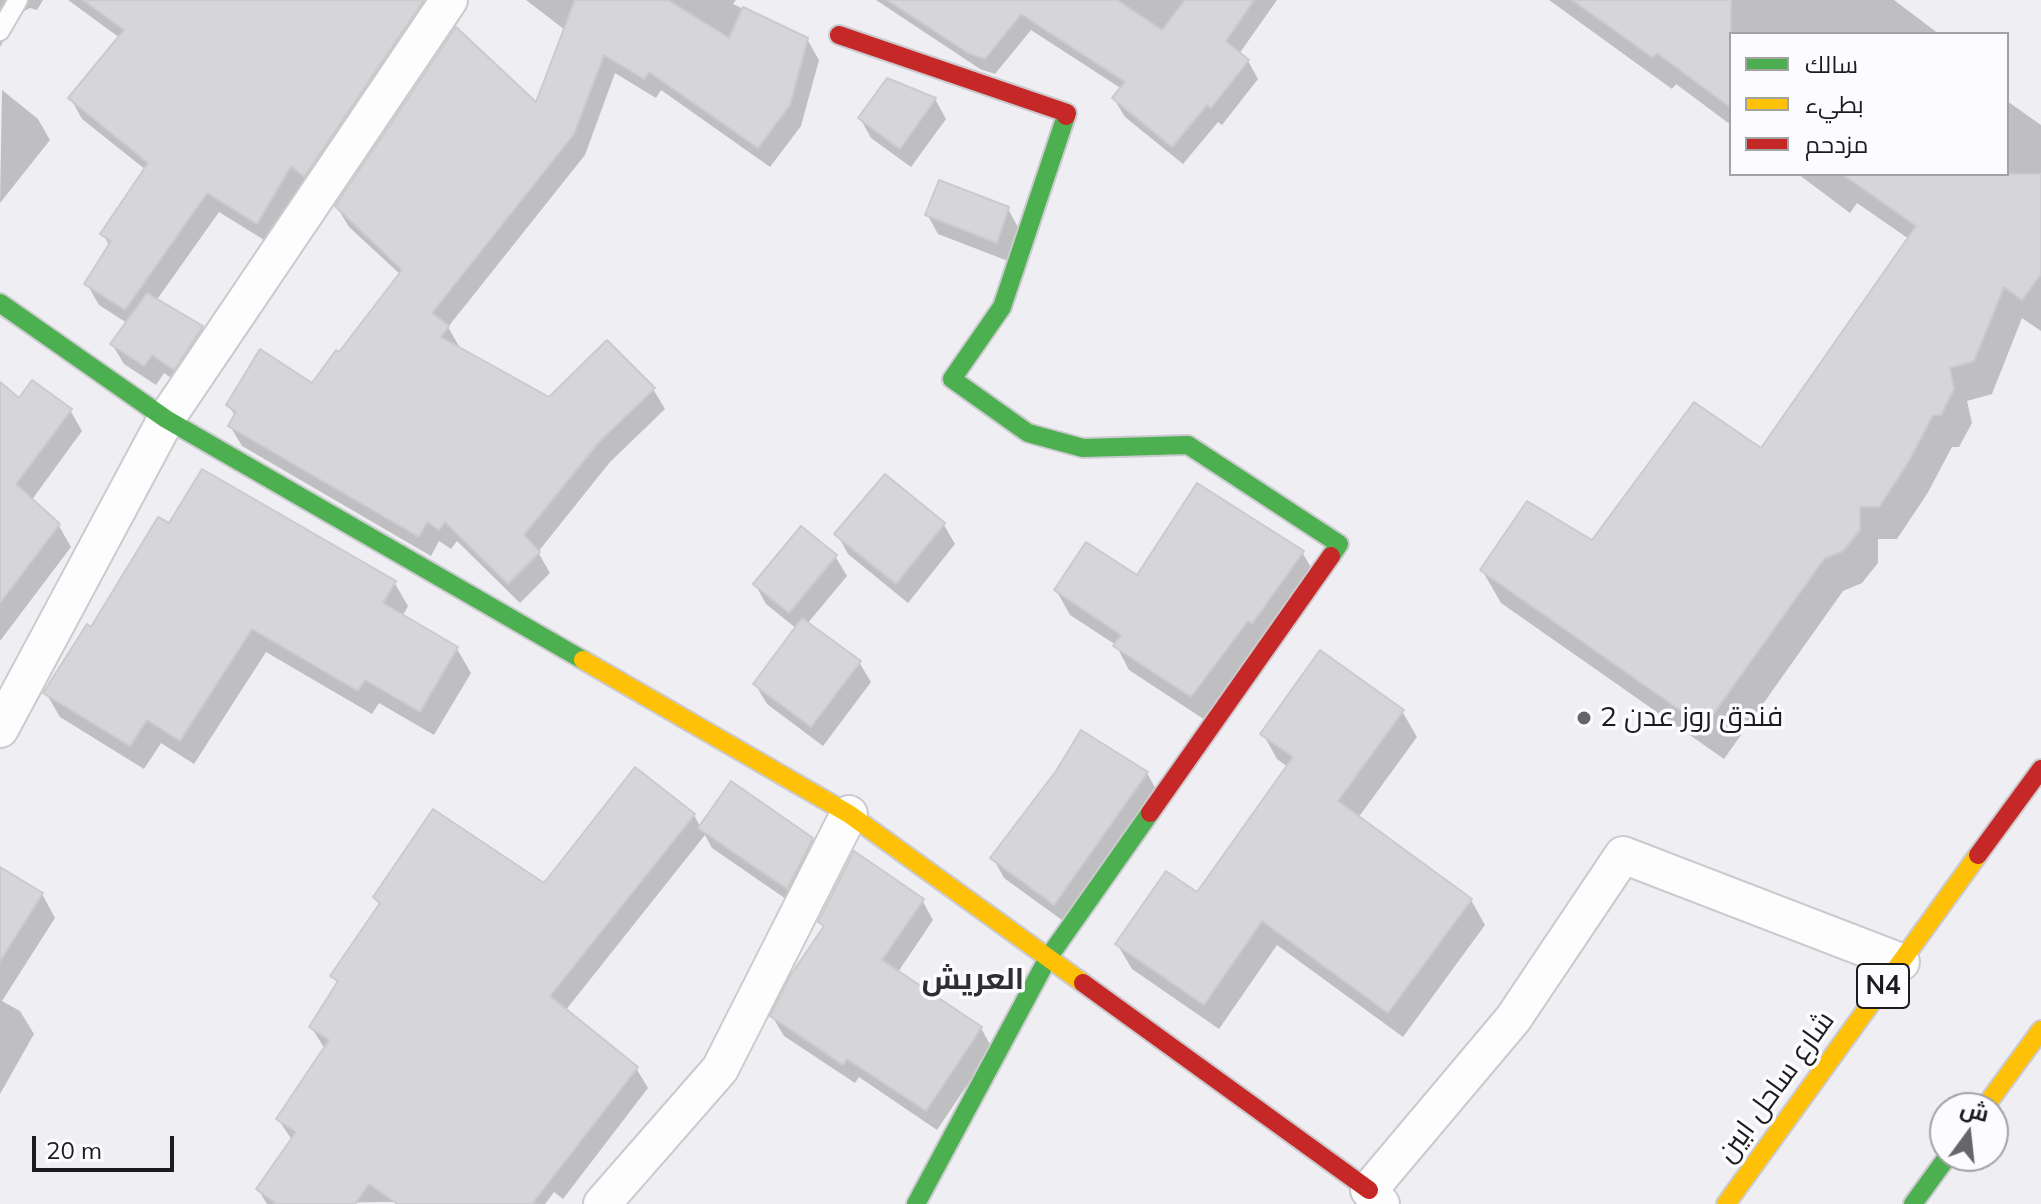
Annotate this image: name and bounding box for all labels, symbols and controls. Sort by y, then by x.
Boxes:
legend [1729,32,2009,176]
text: سالك [1805,49,1858,79]
text: بطيء [1805,89,1864,119]
text: مزدحم [1805,129,1868,159]
place label: فندق روز عدن 2 [1600,701,1783,735]
marker: فندق روز عدن 2 [1575,709,1593,727]
district label: العريش [922,962,1024,998]
road number: N4 [1857,964,1909,1008]
street label: شارع ساحل ابين [1710,1005,1842,1169]
north arrow [1929,1092,2009,1172]
text: ش [1957,1094,1992,1128]
scale bar [36,1120,178,1170]
text: 20 m [46,1135,102,1165]

